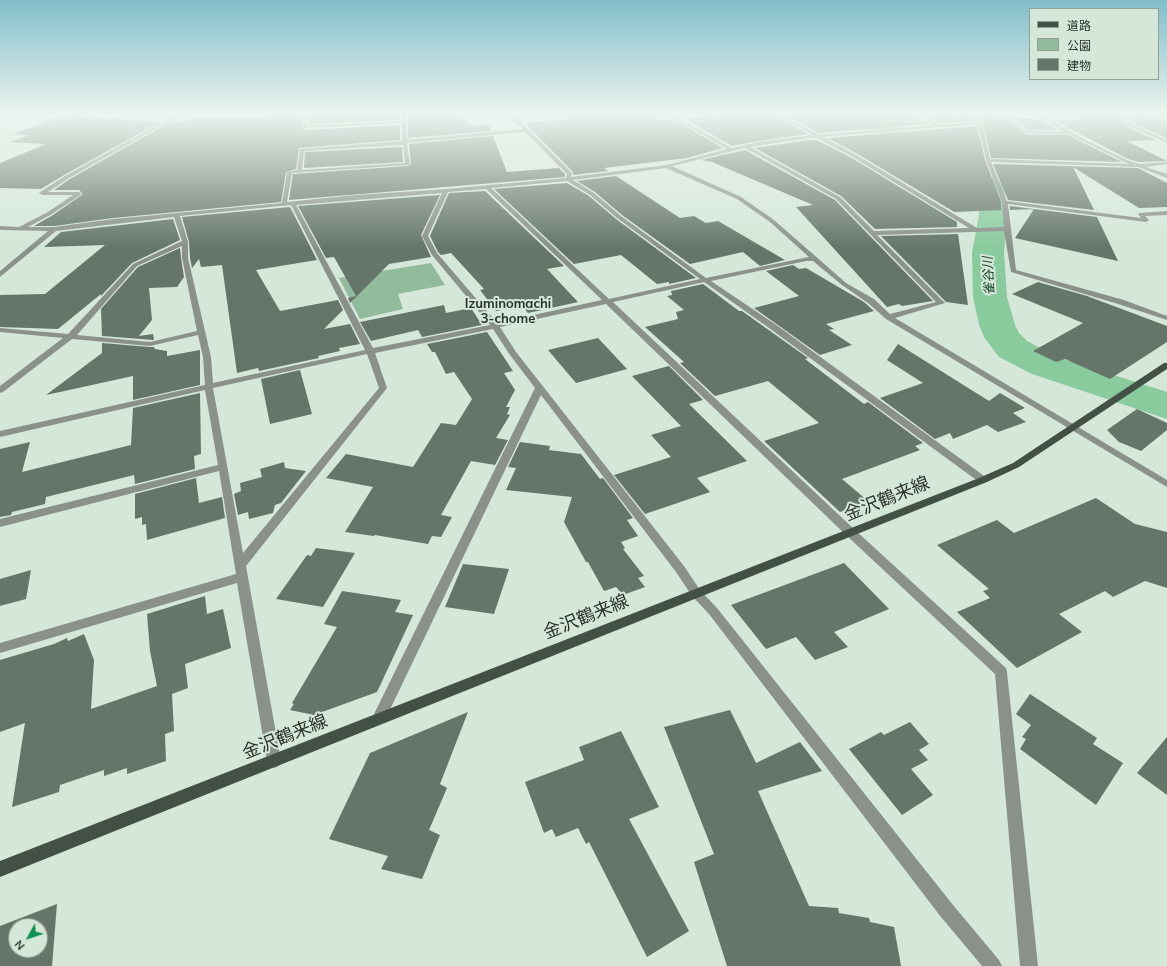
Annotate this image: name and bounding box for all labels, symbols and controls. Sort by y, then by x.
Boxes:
legend [1029,8,1159,80]
text: 道路 [1067,18,1091,33]
text: 公園 [1067,38,1091,53]
text: 建物 [1067,58,1091,73]
water label: 雀谷川 [980,256,998,296]
district label: Izuminomachi 3-chome [465,296,551,327]
street label: 金沢鶴来線 [841,472,933,526]
street label: 金沢鶴来線 [540,590,632,644]
street label: 金沢鶴来線 [239,710,331,764]
north arrow [8,918,48,958]
text: N [12,937,28,953]

